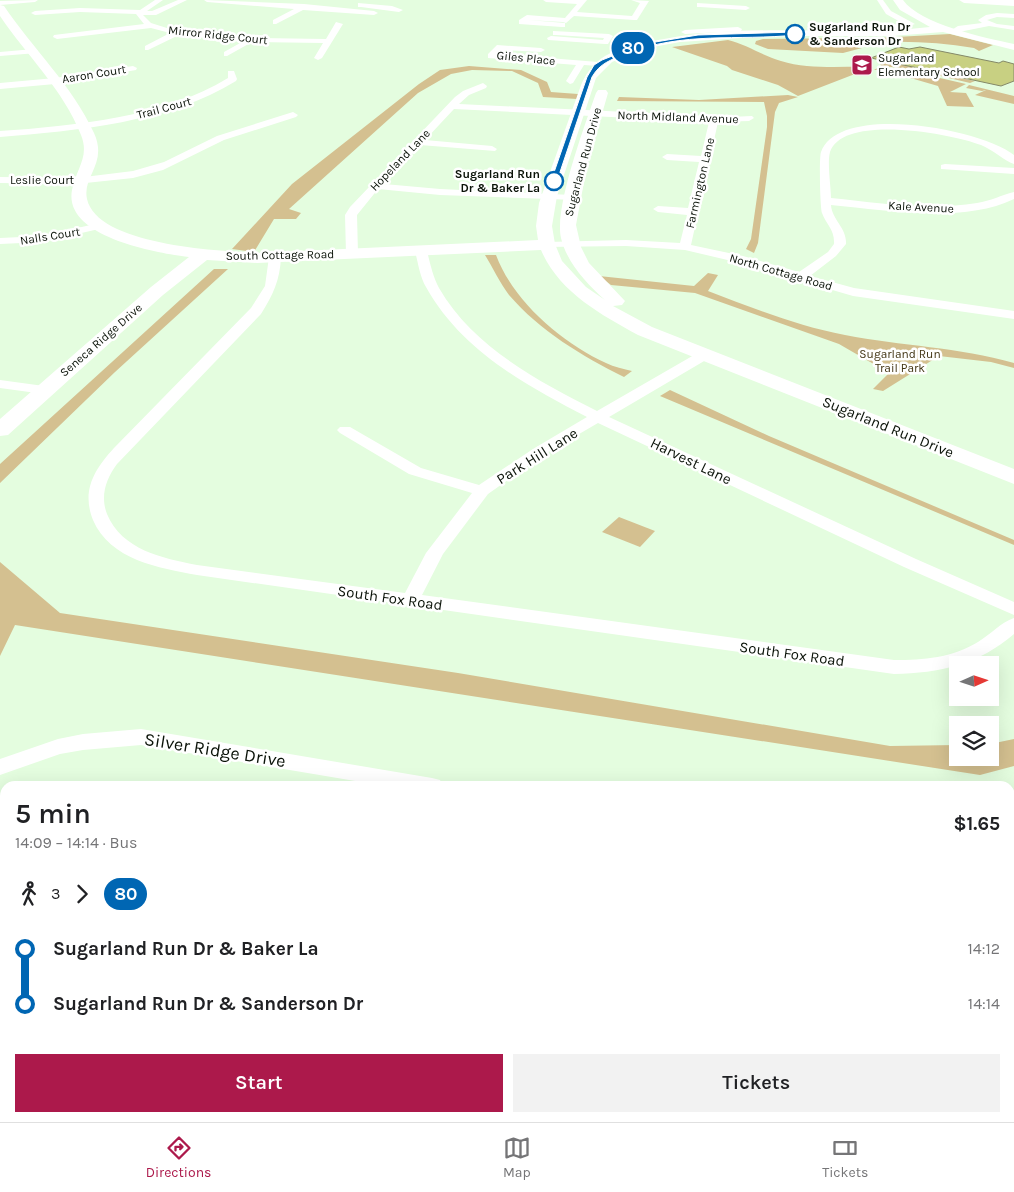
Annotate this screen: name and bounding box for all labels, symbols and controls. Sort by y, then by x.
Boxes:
place label: Sugarland Run Dr & Sanderson Dr [809,20,910,48]
street label: Mirror Ridge Court [168,23,269,47]
marker: Sugarland Run Dr & Sanderson Dr [785,24,805,44]
line badge: 80 [610,32,656,64]
text: 80 [621,37,645,59]
street label: Giles Place [496,48,556,68]
place label: Sugarland Elementary School [878,51,980,79]
school or university icon: Sugarland Elementary School [850,53,874,77]
street label: Aaron Court [61,62,127,86]
street label: Trail Court [135,94,193,122]
street label: Sugarland Run Drive [562,106,604,218]
street label: North Midland Avenue [617,108,739,126]
street label: Hopeland Lane [367,126,433,194]
street label: Farmington Lane [683,136,717,230]
place label: Sugarland Run Dr & Baker La [455,167,540,195]
marker: Sugarland Run Dr & Baker La [544,171,564,191]
street label: Leslie Court [10,173,75,187]
street label: Kale Avenue [888,198,954,216]
street label: Nalls Court [19,224,82,248]
street label: South Cottage Road [226,247,334,263]
street label: North Cottage Road [728,251,834,293]
street label: Seneca Ridge Drive [57,300,145,380]
park label: Sugarland Run Trail Park [859,347,941,375]
street label: Sugarland Run Drive [820,392,956,462]
street label: Park Hill Lane [493,424,581,488]
street label: Harvest Lane [647,434,735,488]
street label: South Fox Road [336,582,444,614]
street label: South Fox Road [738,638,846,670]
north arrow [949,656,999,706]
map controls [949,656,999,766]
button: layers [949,716,999,766]
street label: Silver Ridge Drive [143,728,287,772]
text: 5 min [15,797,91,830]
text: $1.65 [953,813,1000,835]
text: 14:09 – 14:14 · Bus [15,833,137,852]
icon: walk [15,880,43,908]
icon: forward [68,880,96,908]
text: 80 [114,883,137,905]
text: 3 [51,884,60,903]
text: Sugarland Run Dr & Baker La [53,938,319,960]
text: 14:12 [968,939,1000,958]
text: Sugarland Run Dr & Sanderson Dr [53,993,363,1015]
text: 14:14 [968,994,1000,1013]
button: Start [15,1054,503,1112]
button: Tickets [513,1054,1000,1112]
tab: Directions [146,1134,211,1181]
tab: Map [503,1134,531,1181]
tab: Tickets [822,1134,868,1181]

